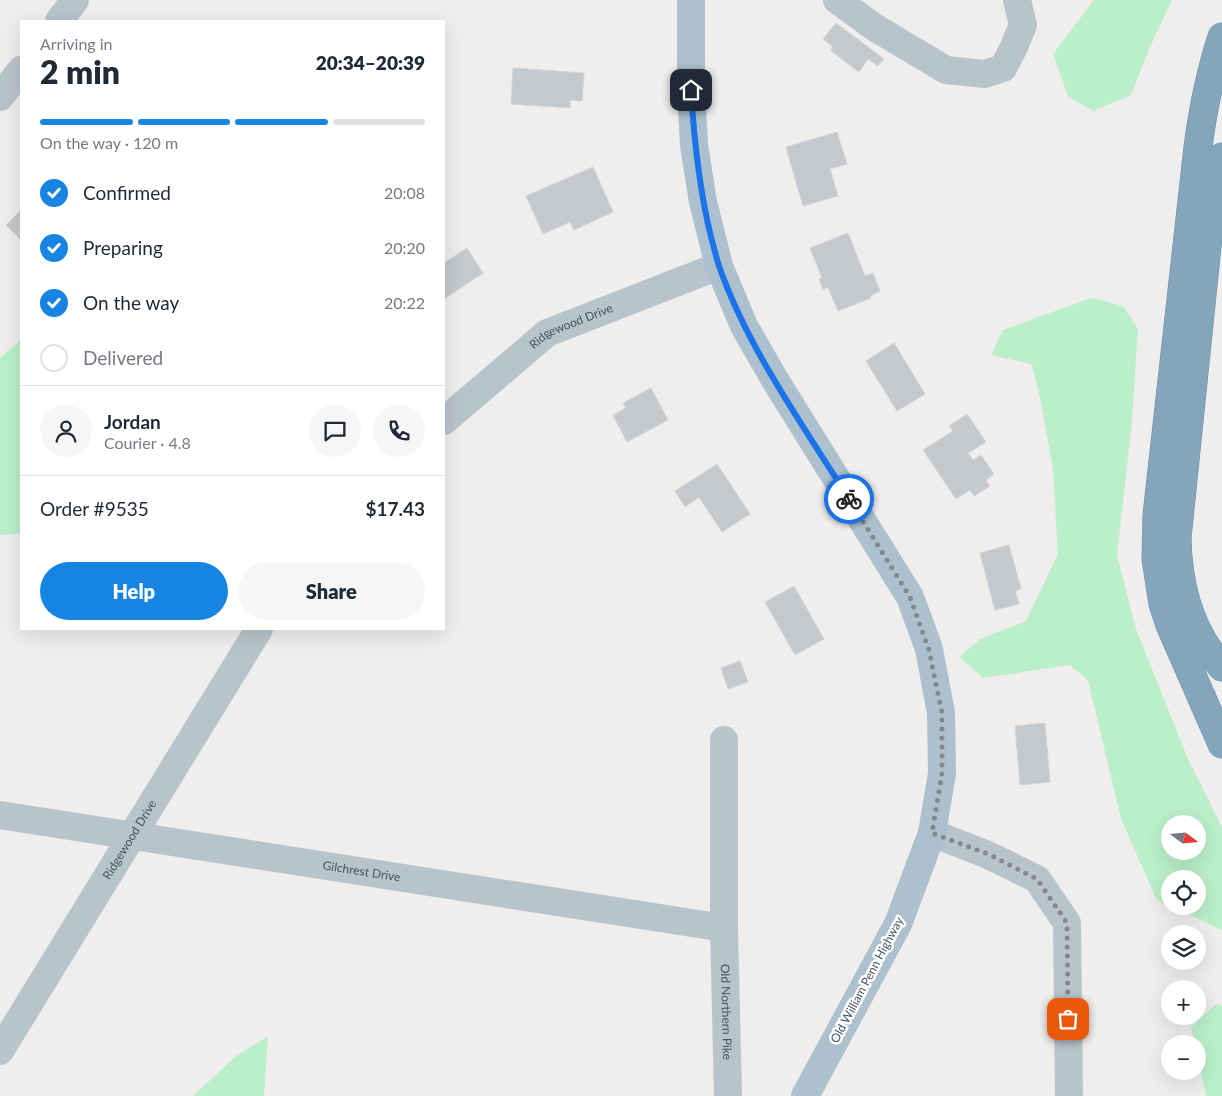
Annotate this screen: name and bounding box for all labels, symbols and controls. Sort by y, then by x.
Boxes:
text: Arriving in [40,34,113,53]
text: 20:34–20:39 [316,51,425,74]
text: 2 min [40,52,120,91]
pin [670,69,712,111]
icon: home [677,76,705,104]
text: On the way · 120 m [40,133,178,152]
icon: check [40,179,68,207]
text: Confirmed [83,181,171,204]
text: 20:08 [384,183,425,202]
icon: check [40,234,68,262]
text: Preparing [83,236,163,259]
text: 20:20 [384,238,425,257]
icon: check [40,289,68,317]
text: On the way [83,291,179,314]
text: 20:22 [384,293,425,312]
street label: Ridgewood Drive [526,300,615,352]
text: Delivered [83,346,163,369]
button: person [40,405,92,457]
button: chat [309,405,361,457]
button: phone [373,405,425,457]
text: Jordan [104,410,161,433]
text: Courier · 4.8 [104,433,191,452]
courier [824,474,874,524]
icon: bike [835,485,863,513]
text: Order #9535 [40,497,149,520]
text: $17.43 [365,497,425,520]
button: Help [40,562,228,620]
button: Share [238,562,425,620]
street label: Ridgewood Drive [99,797,159,882]
north arrow [1161,815,1206,860]
map controls [1161,815,1206,1080]
street label: Gilchrest Drive [322,857,402,884]
button: locate [1161,870,1206,915]
street label: Old William Penn Highway [827,913,907,1045]
button: layers [1161,925,1206,970]
street label: Old Northern Pike [718,964,735,1060]
button: + [1161,980,1206,1025]
pin [1047,998,1089,1040]
icon: bag [1054,1005,1082,1033]
button: − [1161,1035,1206,1080]

